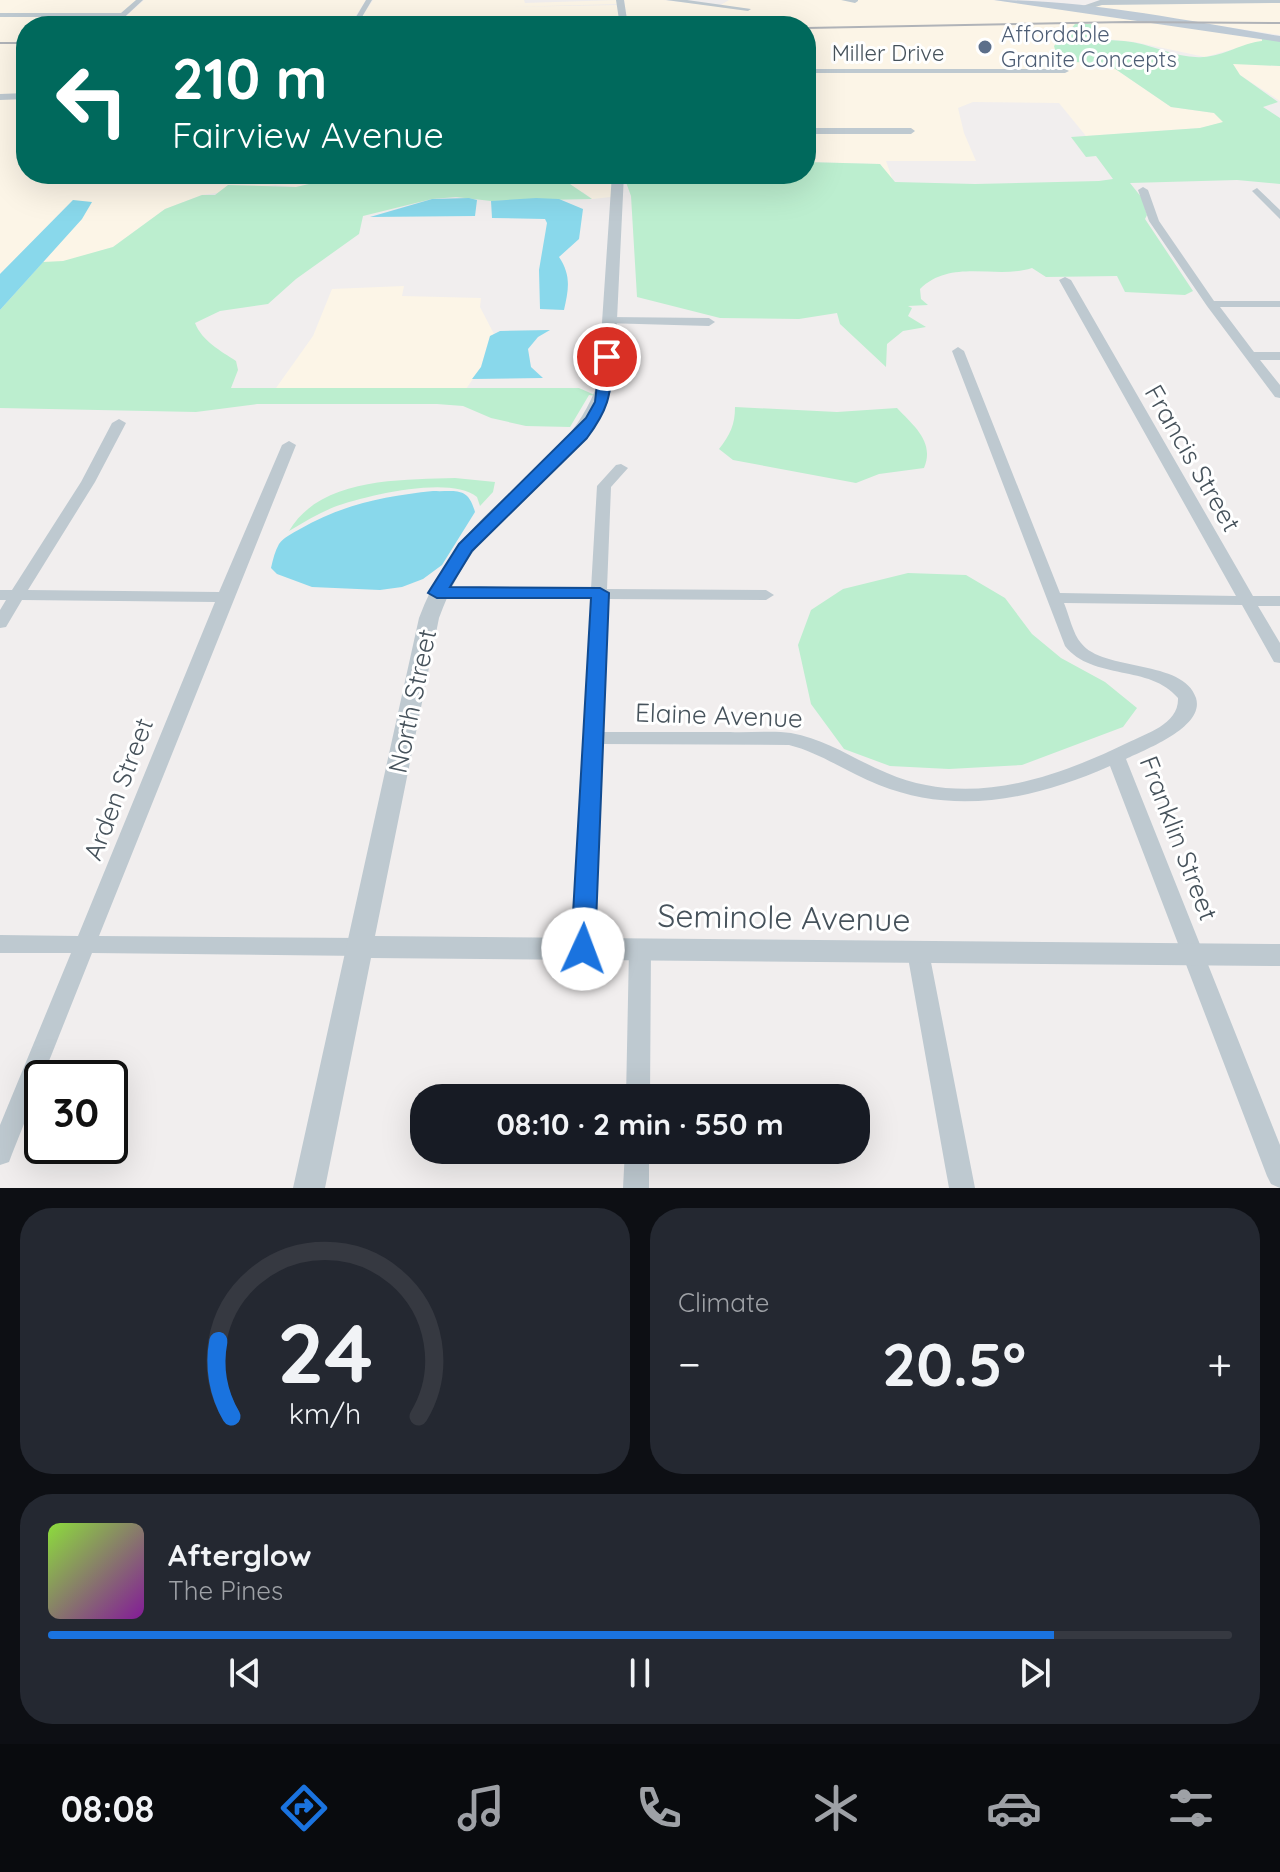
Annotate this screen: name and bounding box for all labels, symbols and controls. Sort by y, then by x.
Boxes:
place label: Affordable Granite Concepts [1001,20,1177,73]
marker: Affordable Granite Concepts [976,38,994,56]
street label: Miller Drive [832,39,944,67]
text: 210 m [172,43,327,113]
icon: left [40,48,144,152]
text: Fairview Avenue [172,112,444,157]
pin [573,323,641,391]
icon: arrive [585,335,629,379]
street label: Francis Street [1138,379,1248,537]
street label: North Street [381,626,443,776]
street label: Elaine Avenue [635,696,803,734]
street label: Arden Street [76,713,160,865]
street label: Franklin Street [1133,751,1225,925]
street label: Seminole Avenue [657,895,911,939]
position arrow [541,907,625,991]
speed limit sign: 30 [24,1060,128,1164]
text: 08:10 · 2 min · 550 m [496,1105,784,1143]
text: Climate [678,1286,769,1319]
text: 24 [277,1300,373,1404]
text: 20.5° [882,1326,1026,1401]
text: − [678,1336,701,1391]
text: + [1207,1336,1232,1391]
text: km/h [289,1395,361,1431]
text: Afterglow [168,1536,311,1574]
text: The Pines [168,1574,283,1607]
icon: previous [223,1651,267,1695]
icon: pause [618,1651,662,1695]
icon: next [1013,1651,1057,1695]
icon: directions [276,1780,332,1836]
icon: music [453,1780,509,1836]
icon: phone [631,1780,687,1836]
icon: climate [808,1780,864,1836]
icon: car [986,1780,1042,1836]
icon: filters [1163,1780,1219,1836]
text: 08:08 [61,1786,154,1831]

